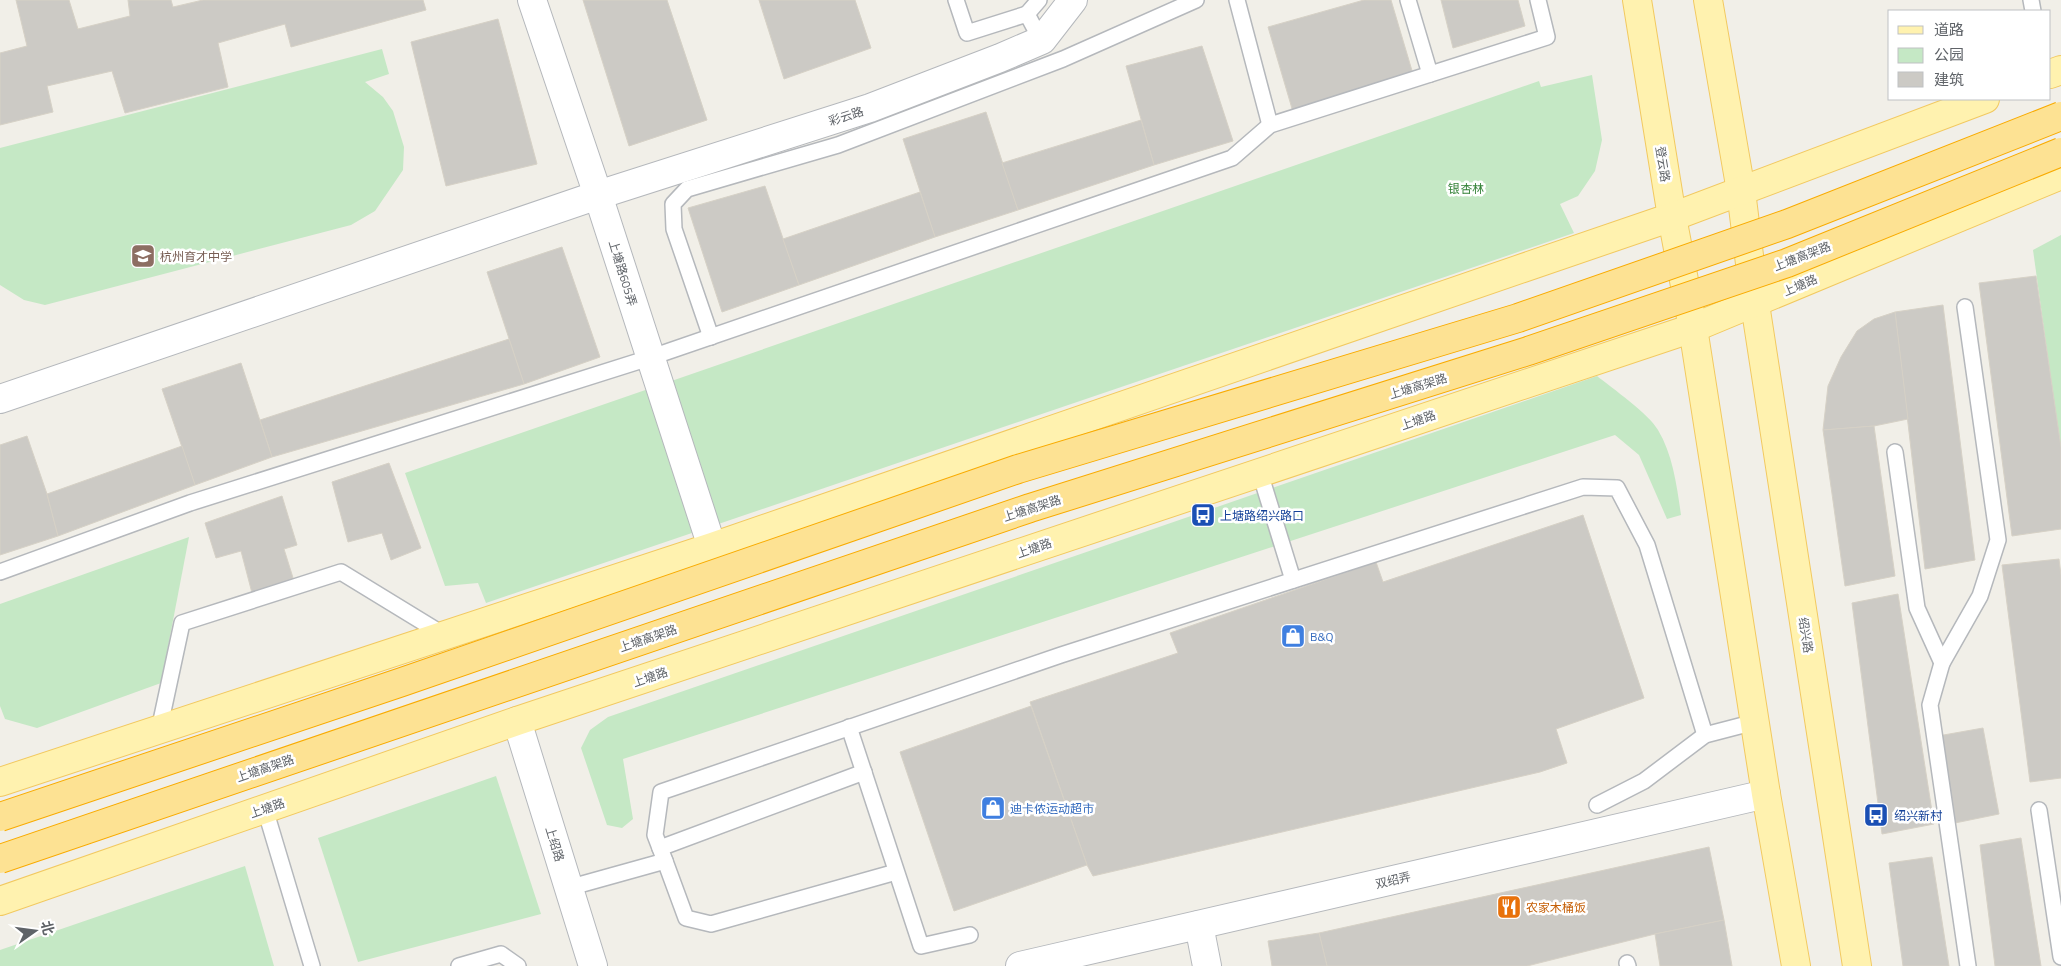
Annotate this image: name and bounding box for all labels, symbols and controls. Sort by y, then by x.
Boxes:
legend [1888,10,2051,100]
text: 道路 [1934,18,1964,41]
text: 公园 [1934,43,1964,66]
text: 建筑 [1934,68,1964,91]
street label: 彩云路 [826,101,866,131]
street label: 登云路 [1651,145,1675,183]
park label: 银杏林 [1448,179,1484,198]
street label: 上塘高架路 [1771,236,1833,276]
street label: 上塘路605弄 [604,238,642,308]
school or university icon: 杭州育才中学 [130,243,156,269]
place label: 杭州育才中学 [160,247,232,266]
street label: 上塘路 [1780,269,1820,301]
street label: 上塘高架路 [1387,368,1449,404]
street label: 上塘路 [1398,405,1438,435]
street label: 上塘高架路 [1001,490,1063,526]
bus stop icon: 上塘路绍兴路口 [1190,502,1216,528]
place label: 上塘路绍兴路口 [1220,506,1304,525]
street label: 上塘路 [1014,533,1054,563]
street label: 绍兴路 [1794,616,1818,654]
street label: 上塘高架路 [617,619,679,657]
shop icon: B&Q [1280,623,1306,649]
place label: B&Q [1310,627,1334,646]
street label: 上塘路 [630,662,670,692]
street label: 上塘高架路 [234,749,296,787]
street label: 上塘路 [247,793,287,823]
shop icon: 迪卡侬运动超市 [980,795,1006,821]
place label: 迪卡侬运动超市 [1010,799,1094,818]
bus stop icon: 绍兴新村 [1863,802,1889,828]
place label: 绍兴新村 [1894,806,1943,825]
street label: 上绍路 [541,824,569,864]
street label: 双绍弄 [1373,867,1413,893]
restaurant icon: 农家木桶饭 [1496,894,1522,920]
place label: 农家木桶饭 [1526,898,1586,917]
north arrow [10,906,60,956]
text: 北 [36,918,60,937]

